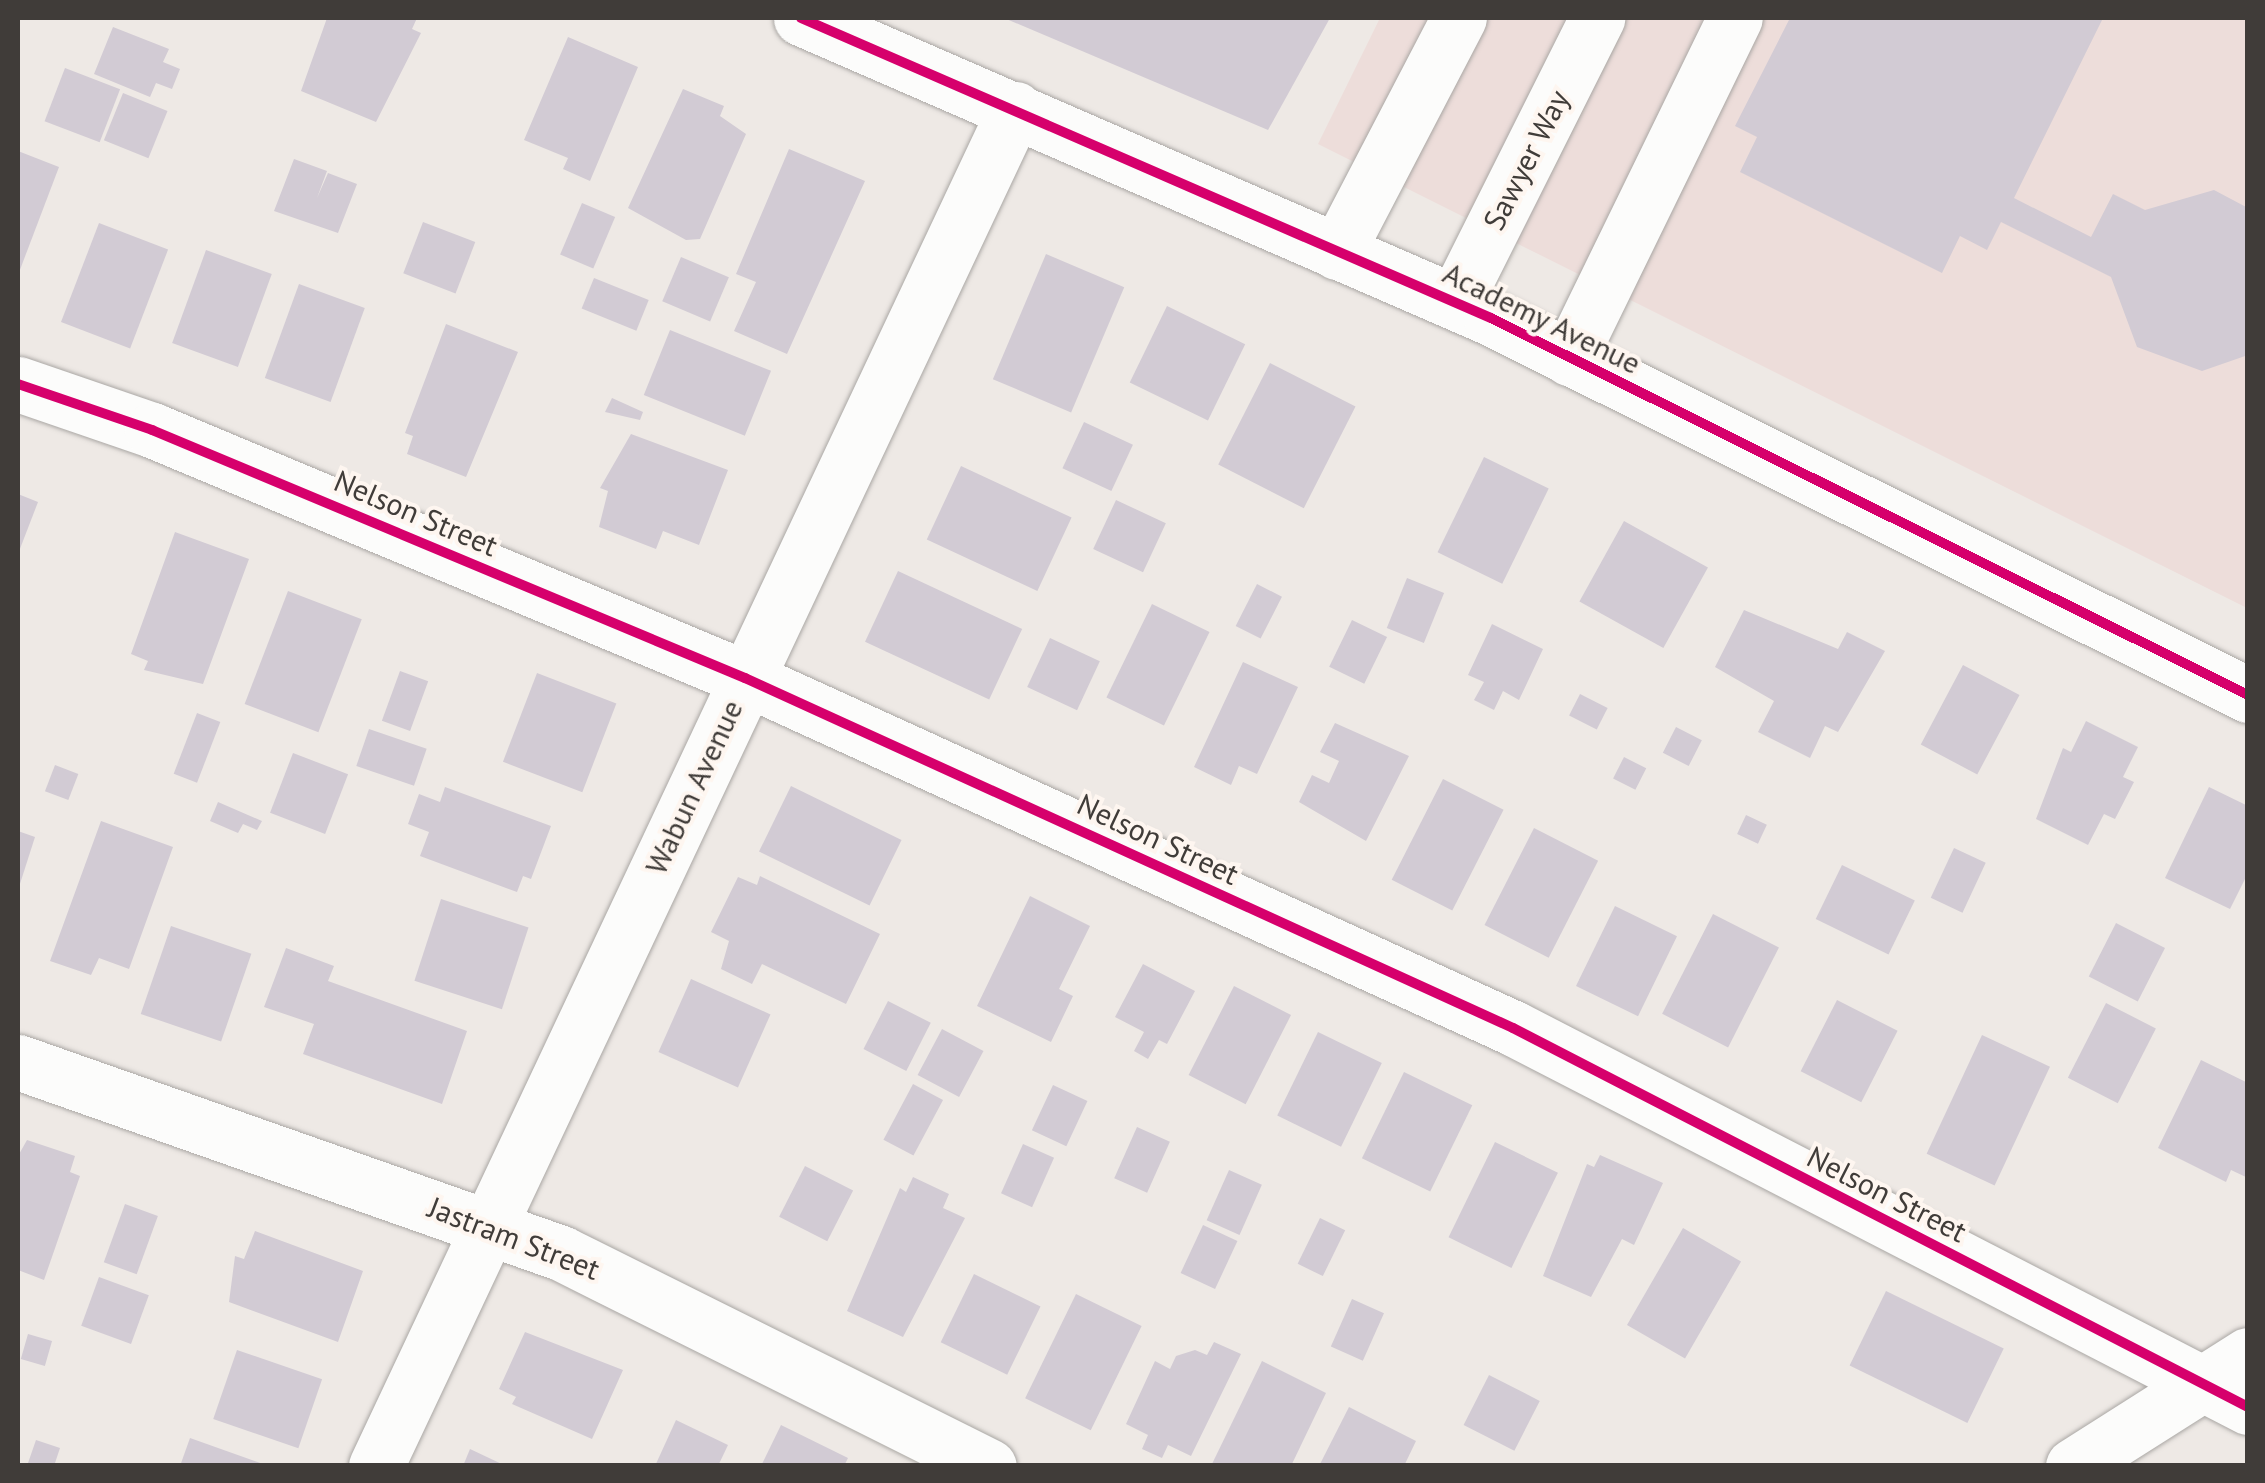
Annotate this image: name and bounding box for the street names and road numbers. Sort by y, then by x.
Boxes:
street label: Sawyer Way [1475,84,1577,236]
street label: Academy Avenue [1437,254,1647,382]
street label: Nelson Street [329,462,503,564]
street label: Wabun Avenue [638,694,750,880]
street label: Nelson Street [1072,786,1244,892]
street label: Nelson Street [1801,1138,1973,1250]
street label: Jastram Street [423,1189,605,1287]

